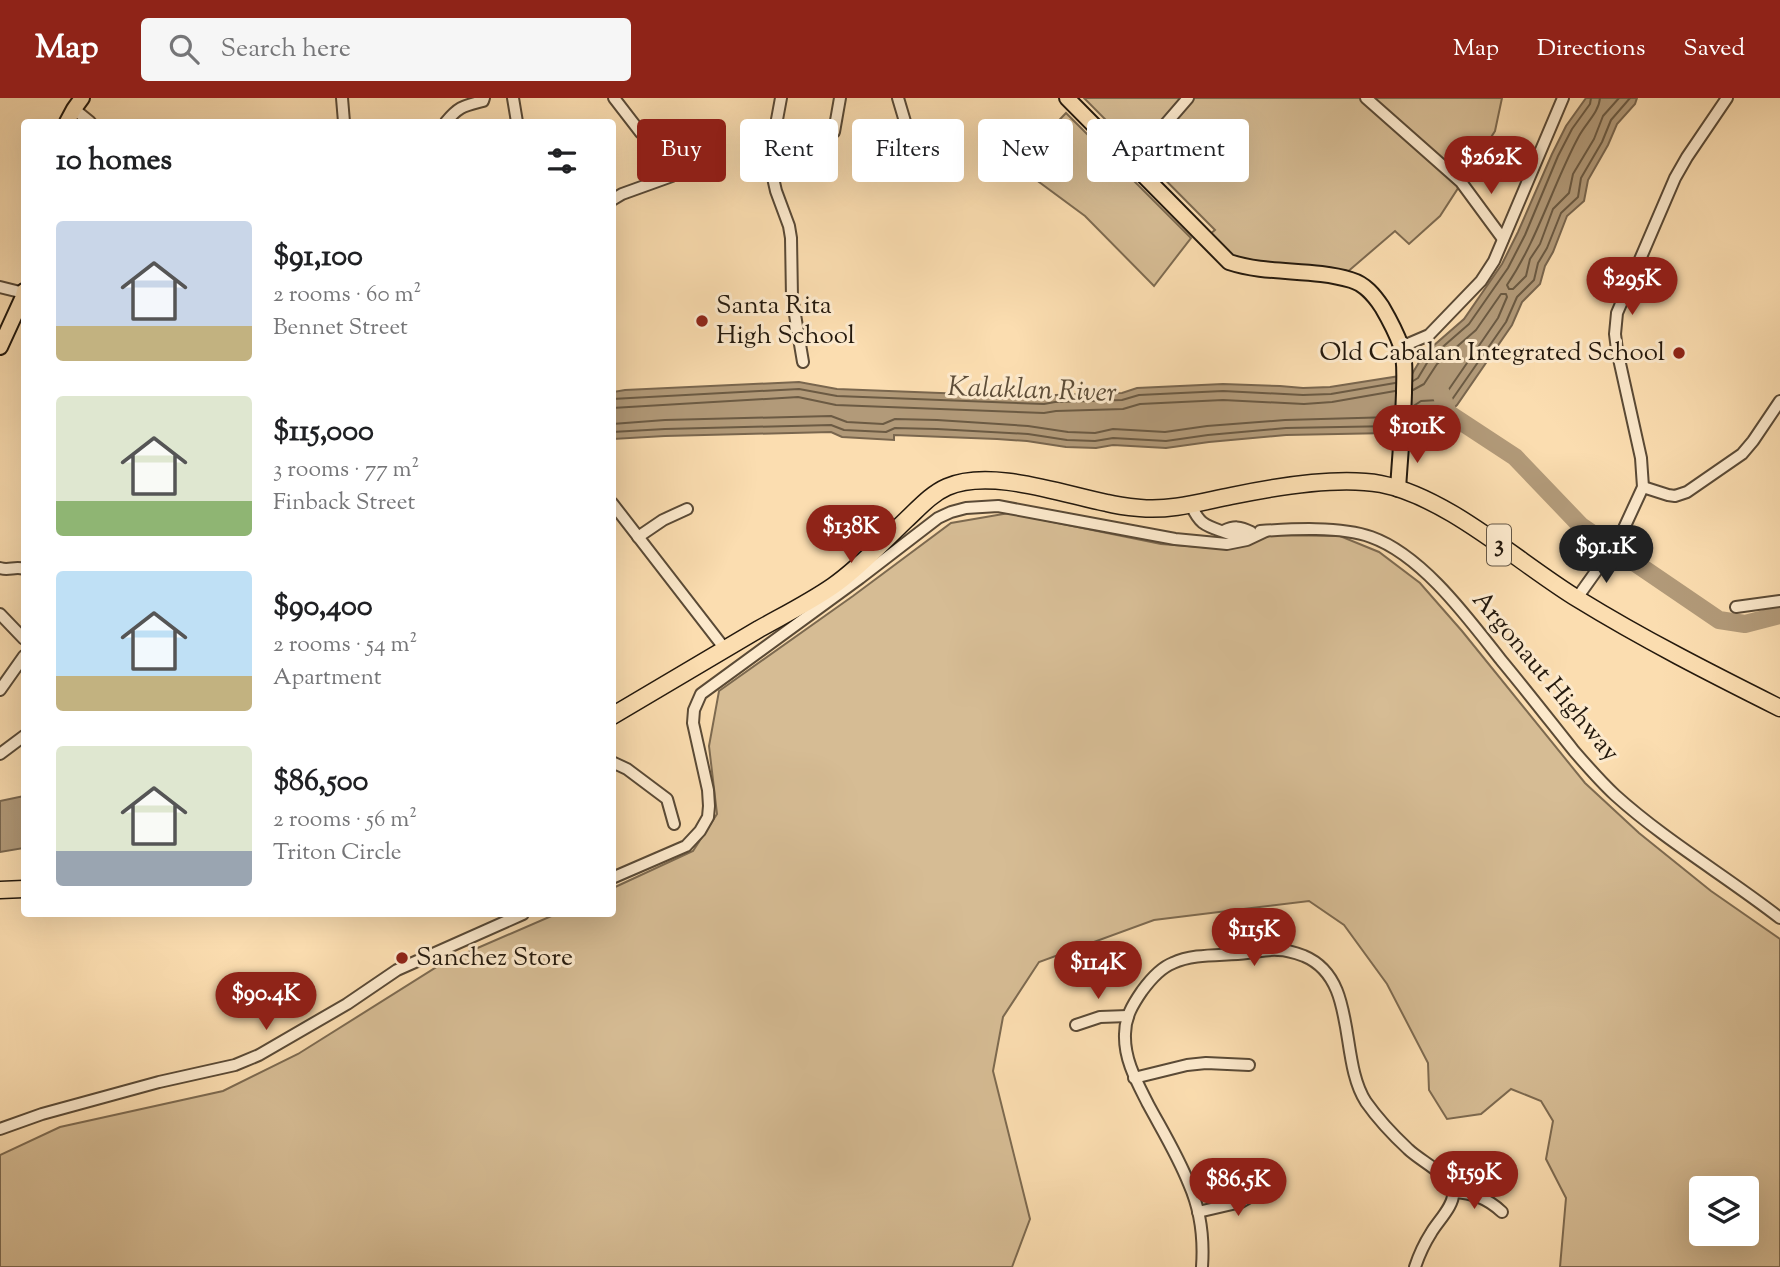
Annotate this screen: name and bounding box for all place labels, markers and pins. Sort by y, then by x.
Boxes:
pin: $262K [1442,136,1540,196]
pin: $295K [1583,258,1681,317]
place label: Santa Rita High School [716,288,855,355]
marker: Santa Rita High School [694,313,710,329]
place label: Old Cabalan Integrated School [1319,335,1665,372]
marker: Old Cabalan Integrated School [1671,345,1687,361]
pin: $101K [1368,406,1466,465]
pin: $138K [802,505,900,565]
pin: $91.1K [1549,526,1663,585]
pin: $115K [1205,908,1303,968]
place label: Sanchez Store [416,940,573,977]
pin: $114K [1049,942,1147,1001]
marker: Sanchez Store [394,950,410,966]
pin: $90.4K [209,972,323,1032]
pin: $159K [1425,1152,1523,1211]
pin: $86.5K [1181,1158,1295,1218]

